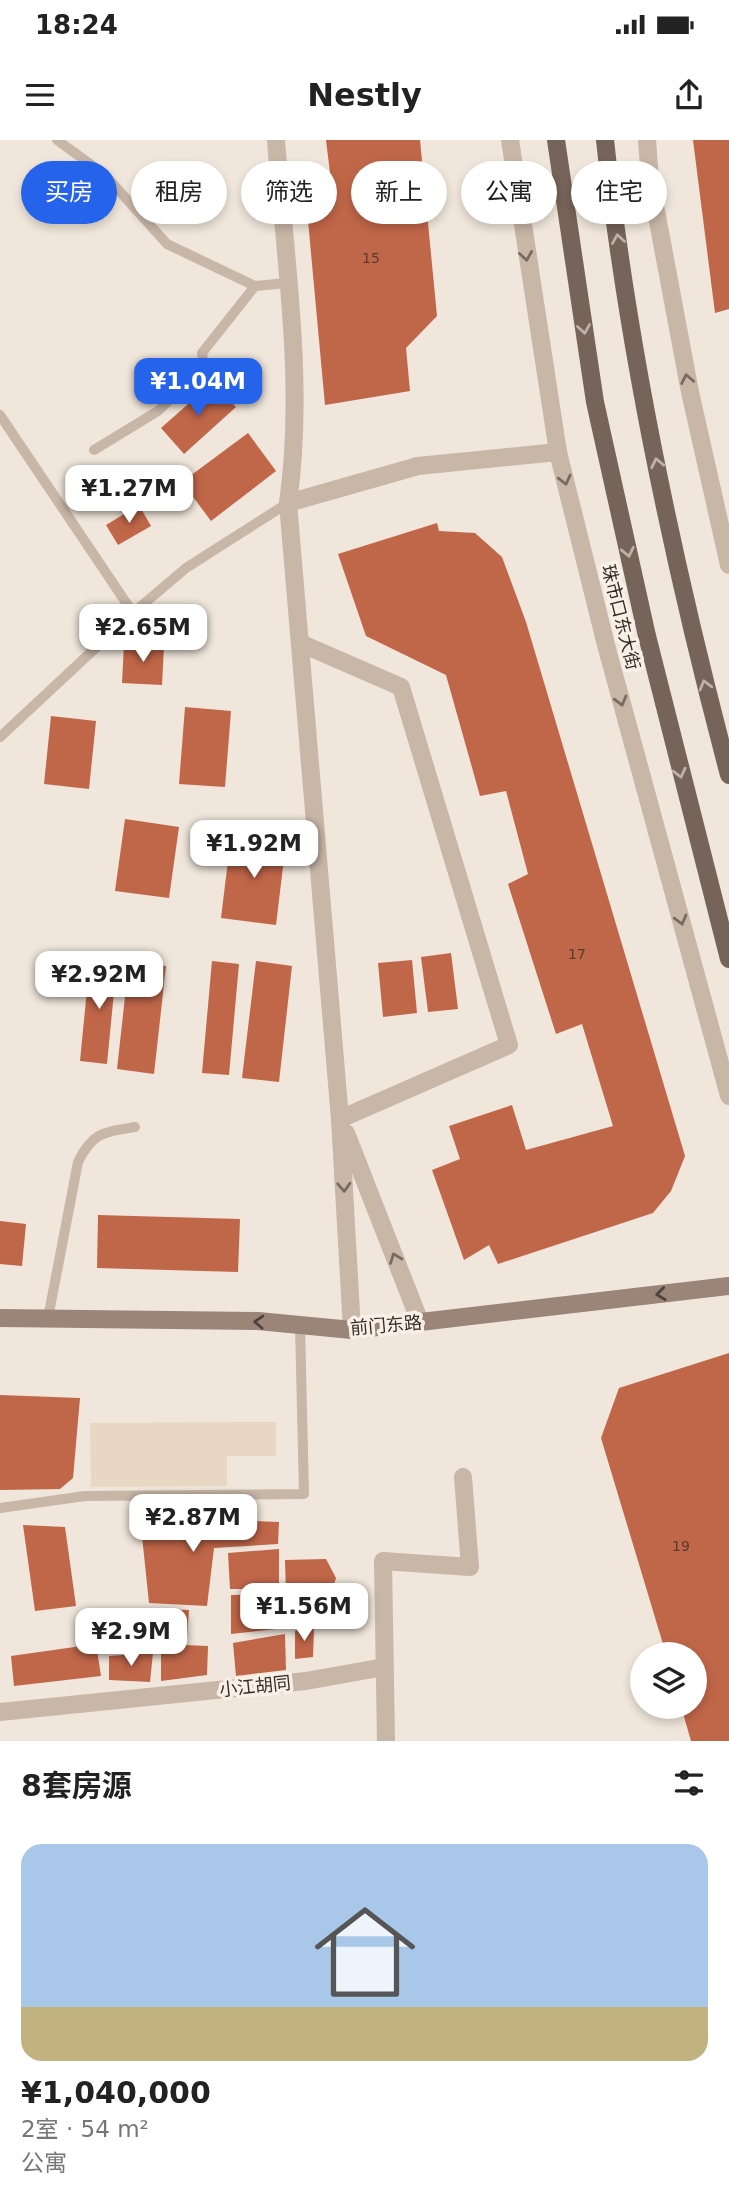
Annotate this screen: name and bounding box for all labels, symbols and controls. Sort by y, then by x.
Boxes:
text: 18:24 [35,10,118,40]
icon: menu [21,76,59,114]
text: Nestly [307,76,422,114]
icon: share [670,76,708,114]
chip: 买房 [21,161,117,224]
chip: 租房 [131,161,227,224]
chip: 筛选 [241,161,337,224]
chip: 新上 [351,161,447,224]
chip: 公寓 [461,161,557,224]
chip: 住宅 [571,161,667,224]
one-way arrow [611,233,626,245]
house number: 15 [362,250,380,266]
one-way arrow [518,250,533,262]
one-way arrow [576,323,591,335]
pin: ¥1.04M [141,358,255,418]
text: ¥1.04M [150,368,246,394]
one-way arrow [680,373,695,385]
one-way arrow [650,457,665,469]
pin: ¥1.27M [72,466,186,525]
one-way arrow [557,474,571,486]
text: ¥1.27M [81,475,177,501]
one-way arrow [620,546,634,558]
street label: 珠市口东大街 [598,562,644,672]
pin: ¥2.65M [86,604,200,664]
text: ¥2.65M [95,614,191,640]
one-way arrow [699,679,714,691]
one-way arrow [613,695,627,707]
one-way arrow [672,767,686,779]
pin: ¥1.92M [197,820,311,880]
text: ¥1.92M [206,830,302,856]
one-way arrow [673,914,687,926]
house number: 17 [568,946,586,962]
pin: ¥2.92M [42,952,156,1011]
text: ¥2.92M [51,961,147,987]
one-way arrow [336,1182,351,1193]
one-way arrow [390,1253,404,1265]
one-way arrow [655,1287,667,1302]
street label: 前门东路 [349,1311,423,1339]
one-way arrow [254,1315,265,1330]
pin: ¥2.87M [136,1494,250,1554]
text: ¥2.87M [145,1504,241,1530]
house number: 19 [672,1538,690,1554]
pin: ¥1.56M [247,1584,361,1643]
text: ¥1.56M [256,1593,352,1619]
pin: ¥2.9M [82,1608,180,1668]
text: ¥2.9M [91,1618,171,1644]
map controls [630,1642,707,1719]
button: layers [630,1642,707,1719]
street label: 小江胡同 [218,1672,292,1700]
icon: filters [670,1764,708,1802]
text: 8套房源 [21,1768,132,1803]
icon: home [302,1889,428,2015]
text: ¥1,040,000 [21,2075,211,2110]
text: 2室 · 54 m² [21,2116,149,2142]
text: 公寓 [21,2150,67,2176]

